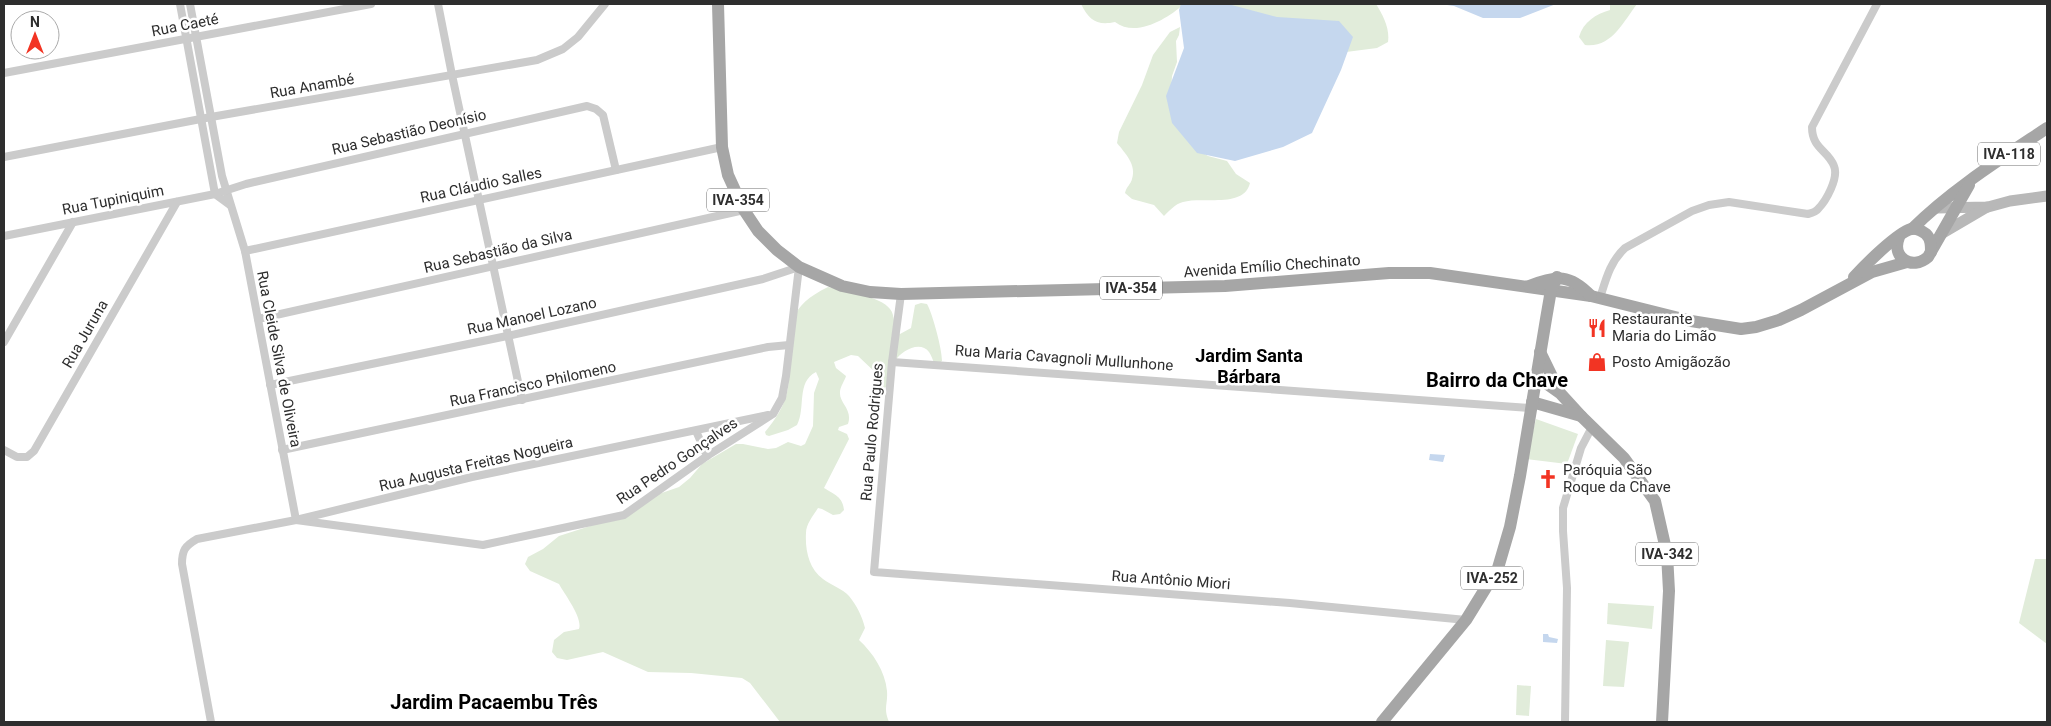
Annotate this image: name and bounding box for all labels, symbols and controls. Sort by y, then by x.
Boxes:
north arrow [10,10,60,60]
street label: Rua Caeté [150,10,220,40]
text: N [30,14,40,30]
street label: Rua Anambé [269,70,356,102]
street label: Rua Sebastião Deonísio [330,105,488,159]
road number: IVA-118 [1978,142,2040,166]
street label: Rua Cláudio Salles [419,163,543,207]
street label: Rua Tupiniquim [61,181,165,219]
road number: IVA-354 [707,188,769,212]
street label: Rua Sebastião da Silva [422,225,574,277]
street label: Avenida Emílio Chechinato [1183,251,1361,281]
street label: Rua Cleide Silva de Oliveira [253,269,305,449]
road number: IVA-354 [1100,276,1162,300]
street label: Rua Manoel Lozano [466,293,598,339]
street label: Rua Juruna [58,297,112,371]
place label: Restaurante Maria do Limão [1612,310,1716,345]
restaurant icon: Restaurante Maria do Limão [1586,317,1608,339]
street label: Rua Maria Cavagnoli Mullunhone [954,341,1174,375]
district label: Jardim Santa Bárbara [1195,345,1303,387]
shop icon: Posto Amigãozão [1586,351,1608,373]
place label: Posto Amigãozão [1612,353,1730,371]
street label: Rua Francisco Philomeno [448,358,618,410]
street label: Rua Paulo Rodrigues [857,362,887,502]
district label: Bairro da Chave [1426,368,1568,392]
street label: Rua Pedro Gonçalves [613,414,741,508]
street label: Rua Augusta Freitas Nogueira [377,433,575,495]
place label: Paróquia São Roque da Chave [1563,461,1671,496]
church icon: Paróquia São Roque da Chave [1537,468,1559,490]
road number: IVA-342 [1636,542,1698,566]
road number: IVA-252 [1461,566,1523,590]
street label: Rua Antônio Miori [1111,567,1231,593]
district label: Jardim Pacaembu Três [390,690,598,714]

